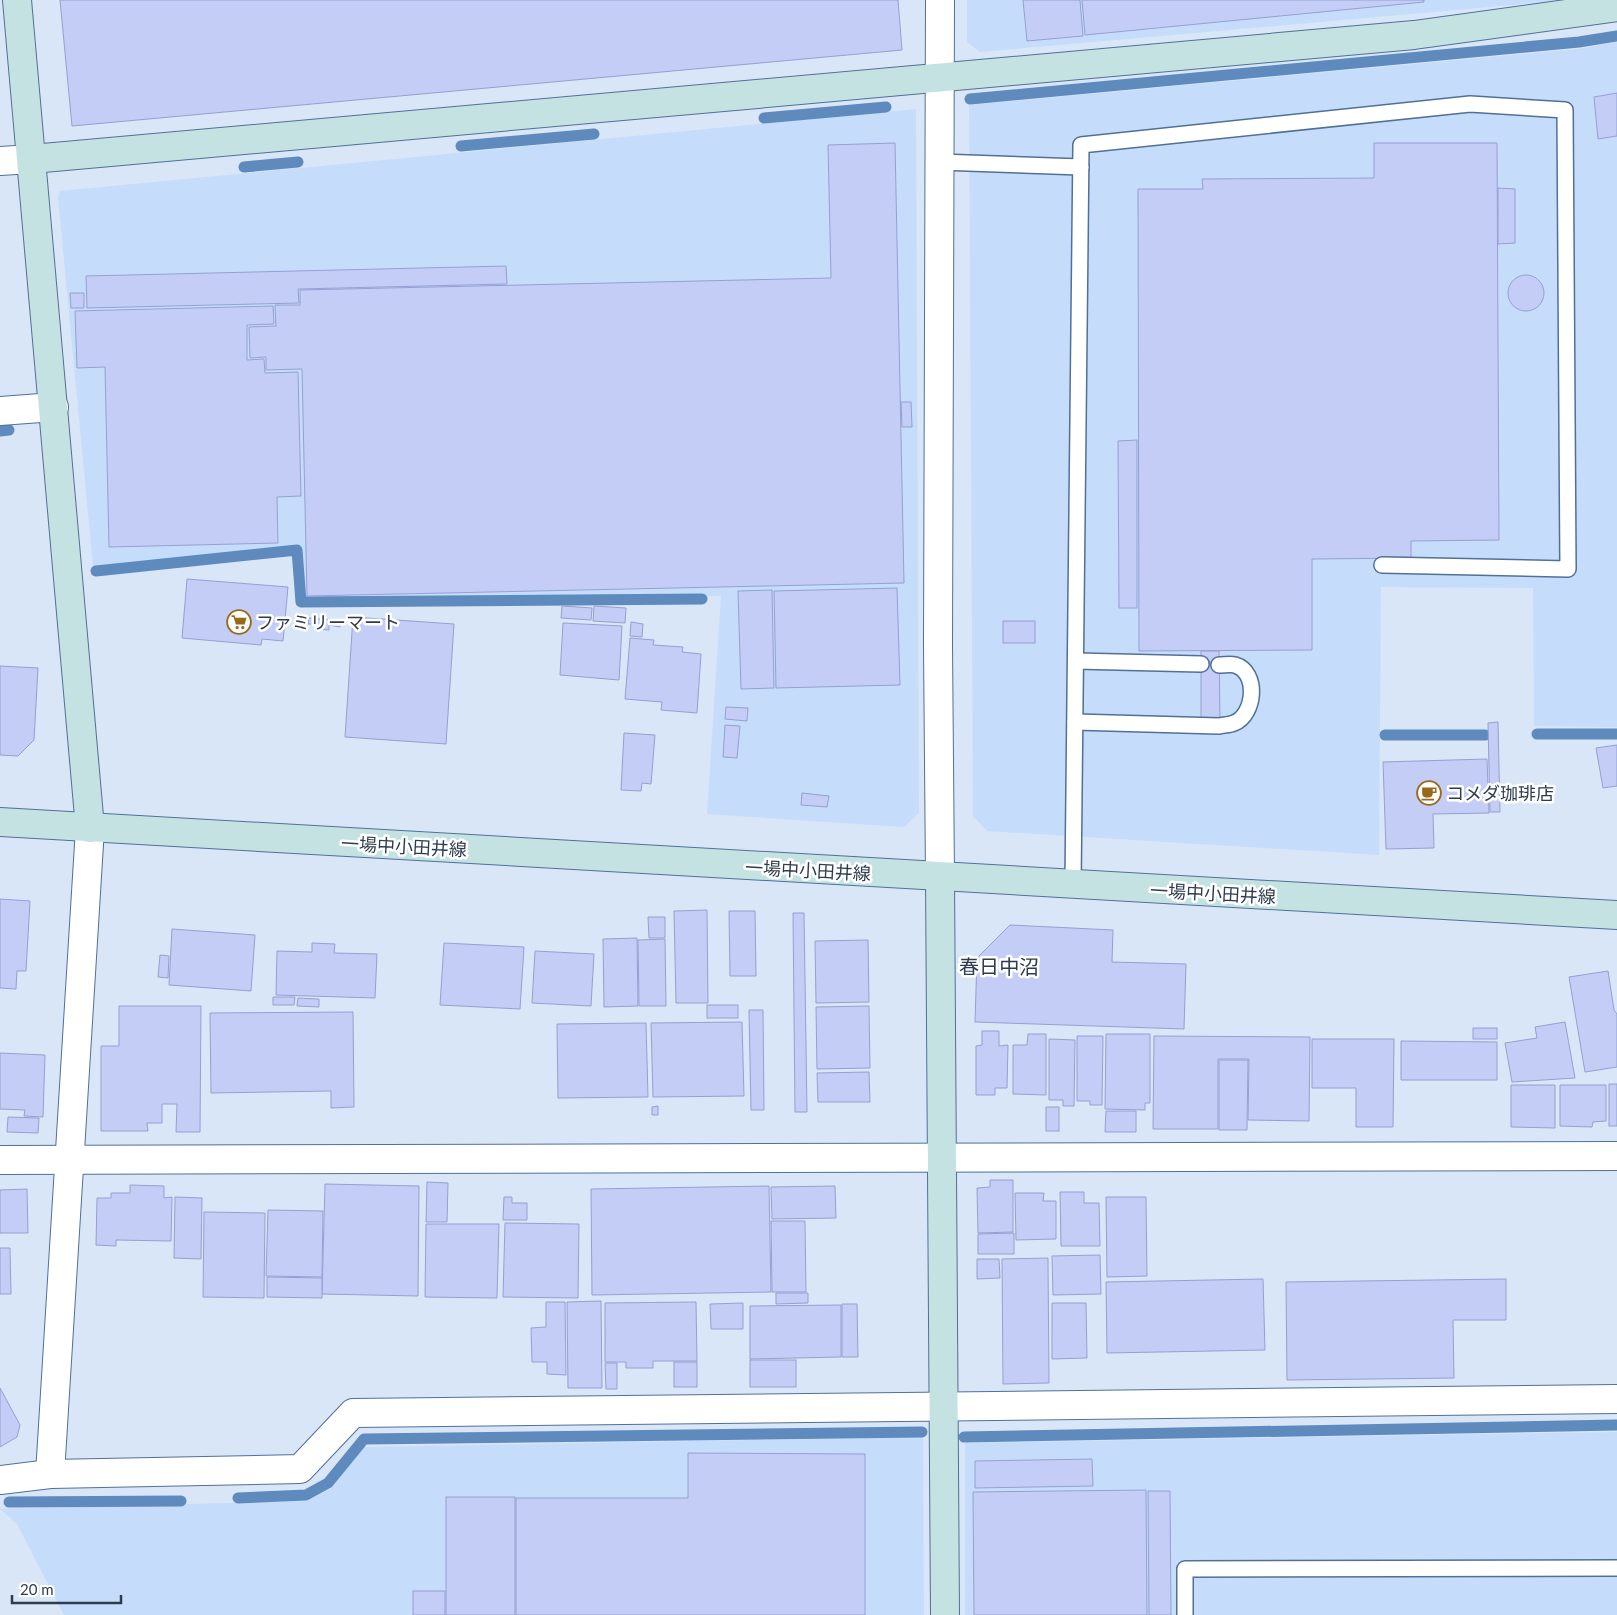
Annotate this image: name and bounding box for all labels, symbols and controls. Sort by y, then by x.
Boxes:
supermarket icon: ファミリーマート [226,609,252,635]
place label: ファミリーマート [256,611,400,633]
cafe icon: コメダ珈琲店 [1416,780,1442,806]
place label: コメダ珈琲店 [1446,782,1554,804]
street label: 一場中小田井線 [341,832,467,860]
street label: 一場中小田井線 [745,856,871,884]
street label: 一場中小田井線 [1150,879,1276,907]
district label: 春日中沼 [959,954,1039,978]
scale bar [12,1572,121,1604]
text: 20 m [20,1580,54,1598]

